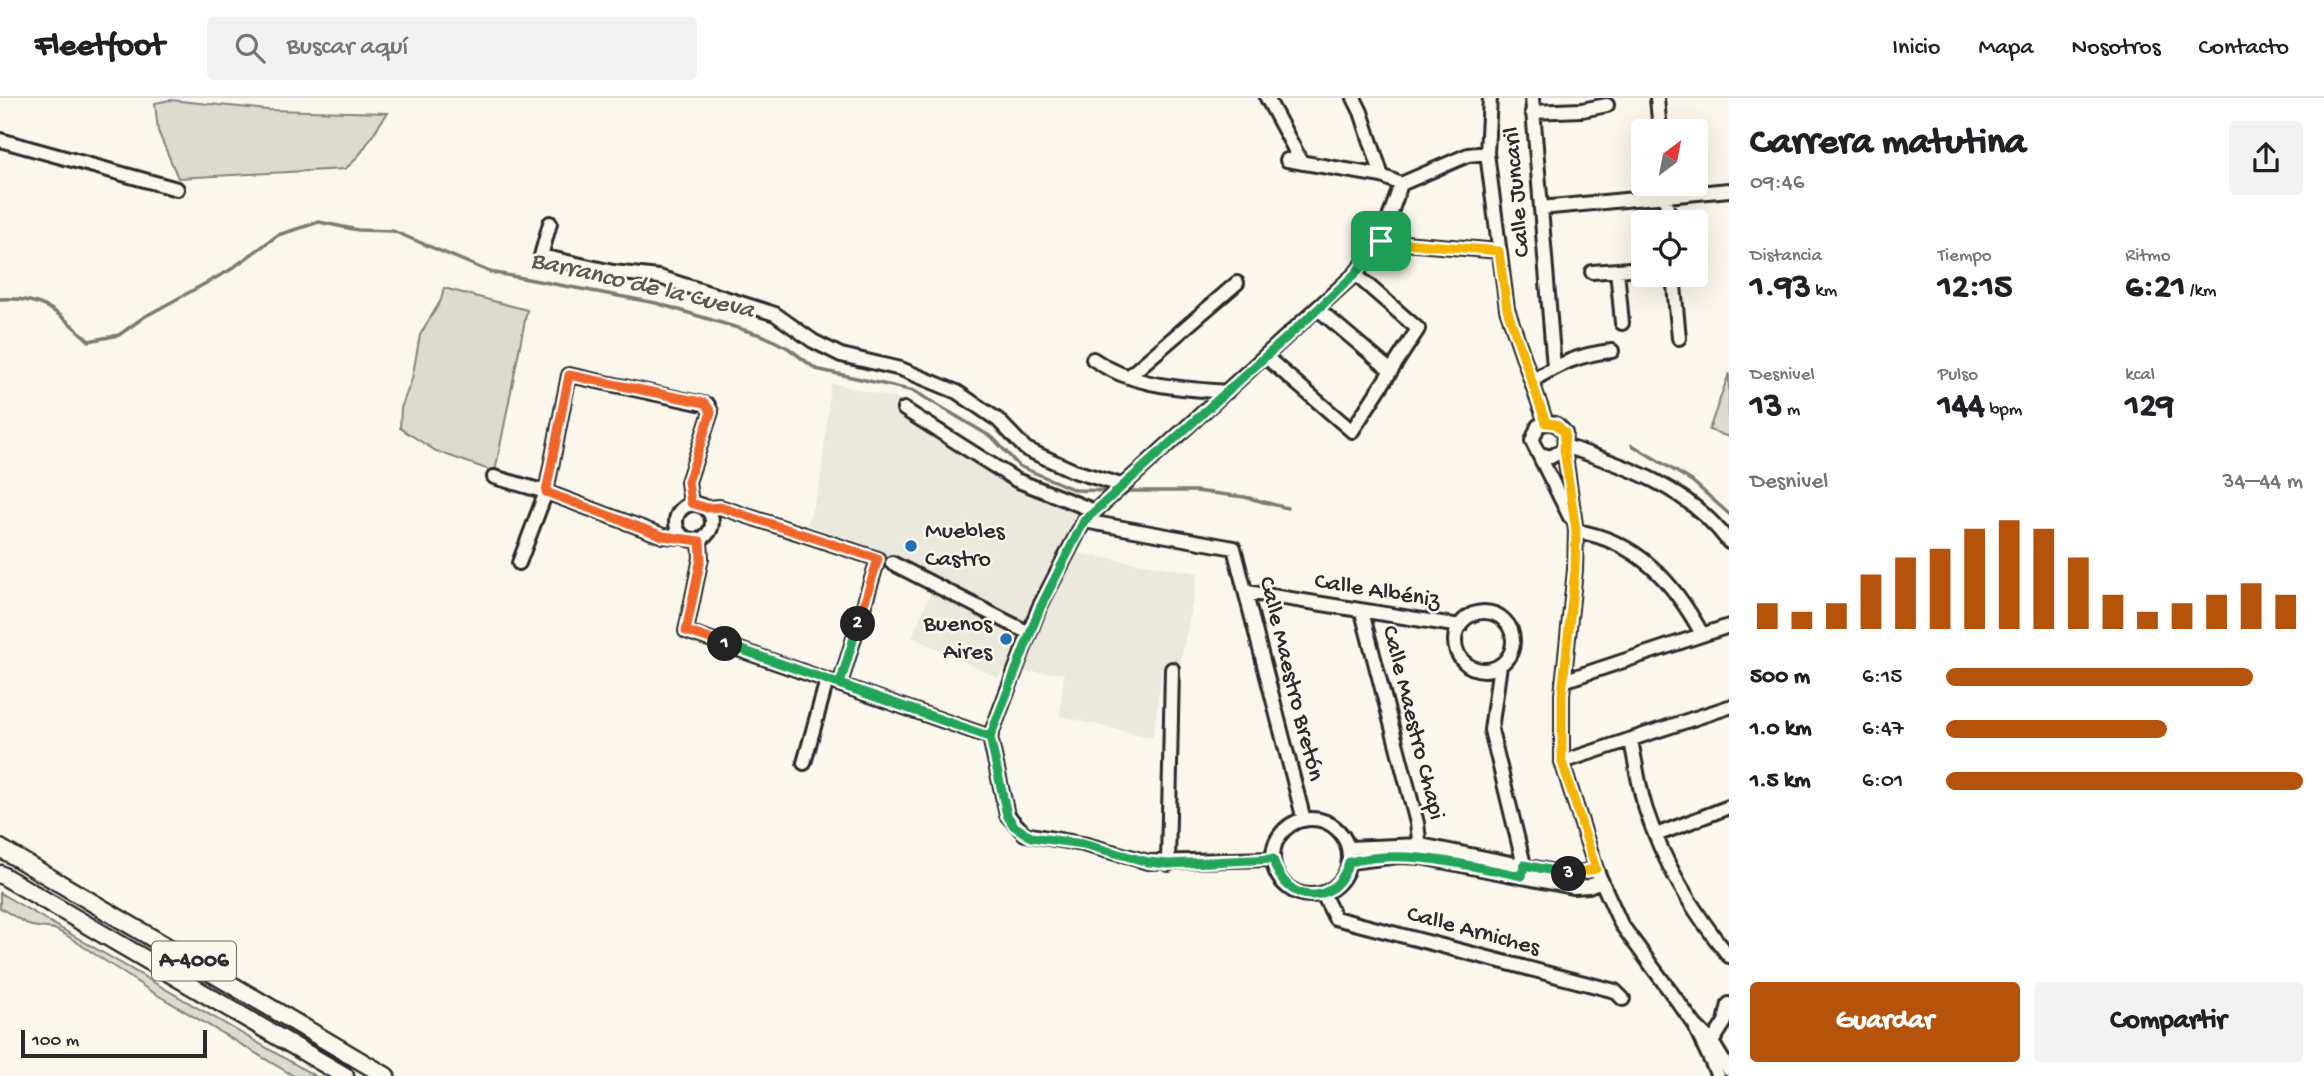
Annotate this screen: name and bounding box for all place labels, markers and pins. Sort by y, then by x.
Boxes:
pin [1351,211,1411,271]
place label: Muebles Castro [925,518,1006,575]
marker: Muebles Castro [903,538,919,554]
pin: 2 [840,606,876,642]
place label: Buenos Aires [922,611,993,668]
pin: 1 [708,626,742,662]
marker: Buenos Aires [998,631,1014,647]
pin: 3 [1552,856,1586,892]

